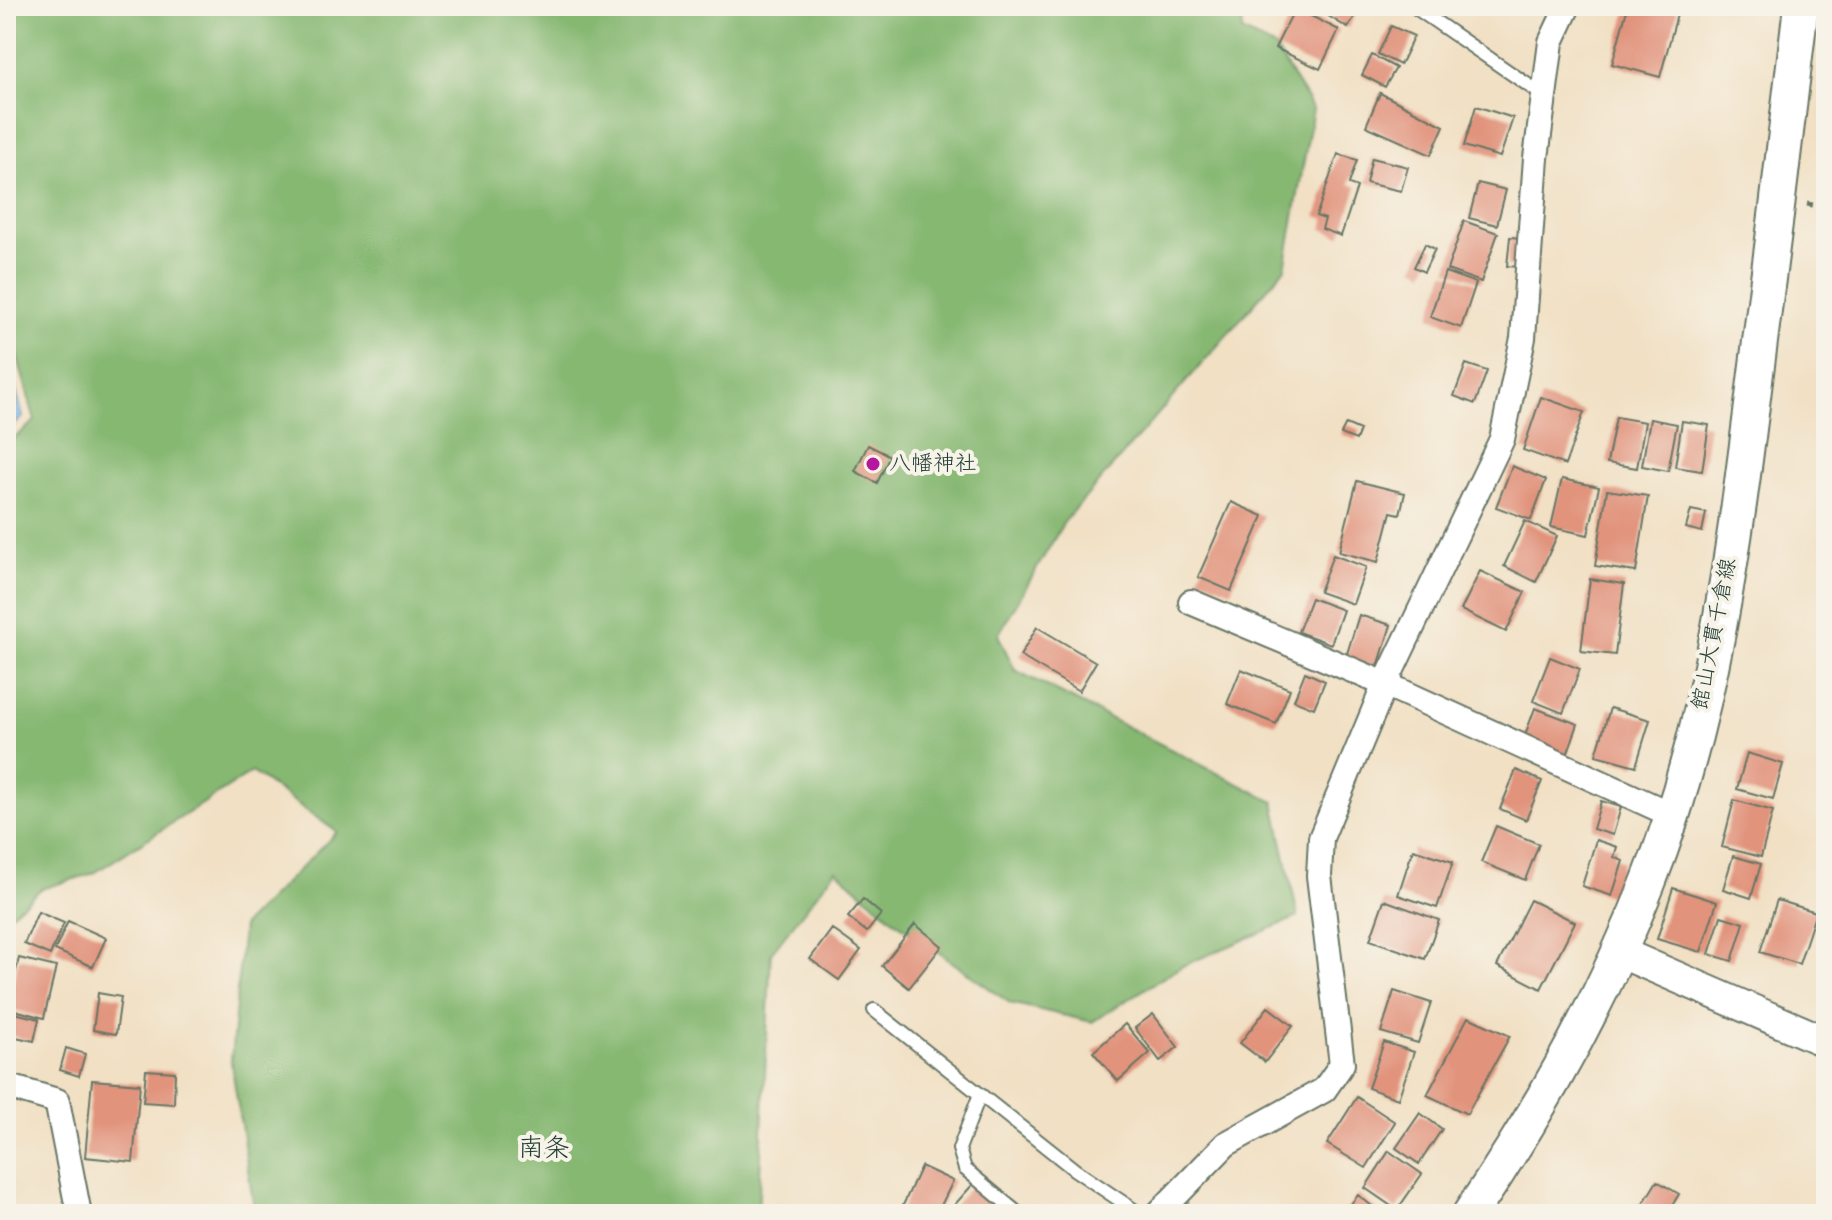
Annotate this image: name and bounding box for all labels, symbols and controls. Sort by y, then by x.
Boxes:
place label: 八幡神社 [889,447,977,482]
marker: 八幡神社 [864,455,882,473]
street label: 館山大貫千倉線 [1683,555,1747,713]
district label: 南条 [518,1128,570,1170]

